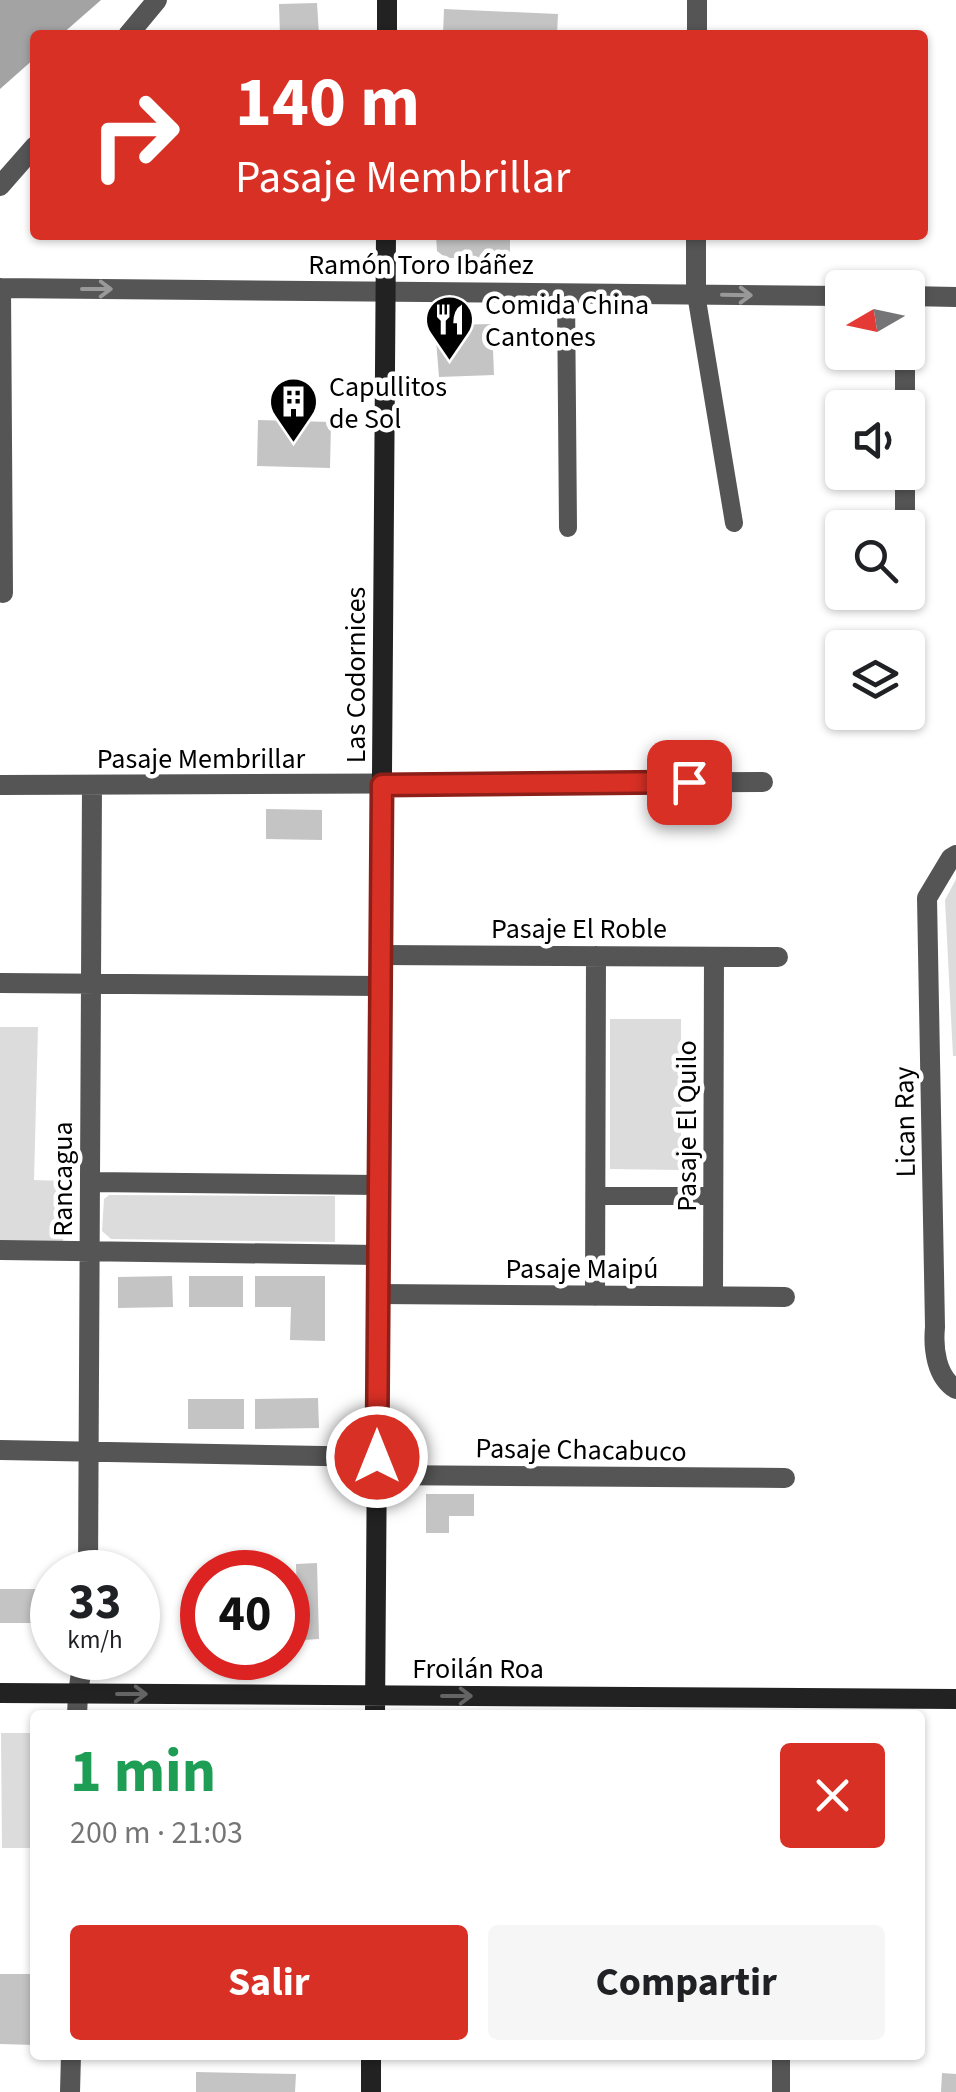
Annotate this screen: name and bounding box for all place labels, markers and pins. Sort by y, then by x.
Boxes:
place label: Comida China Cantones [485,285,649,357]
restaurant icon: Comida China Cantones [424,294,476,362]
place label: Capullitos de Sol [329,367,447,439]
building icon: Capullitos de Sol [268,376,320,444]
pin [647,740,732,825]

